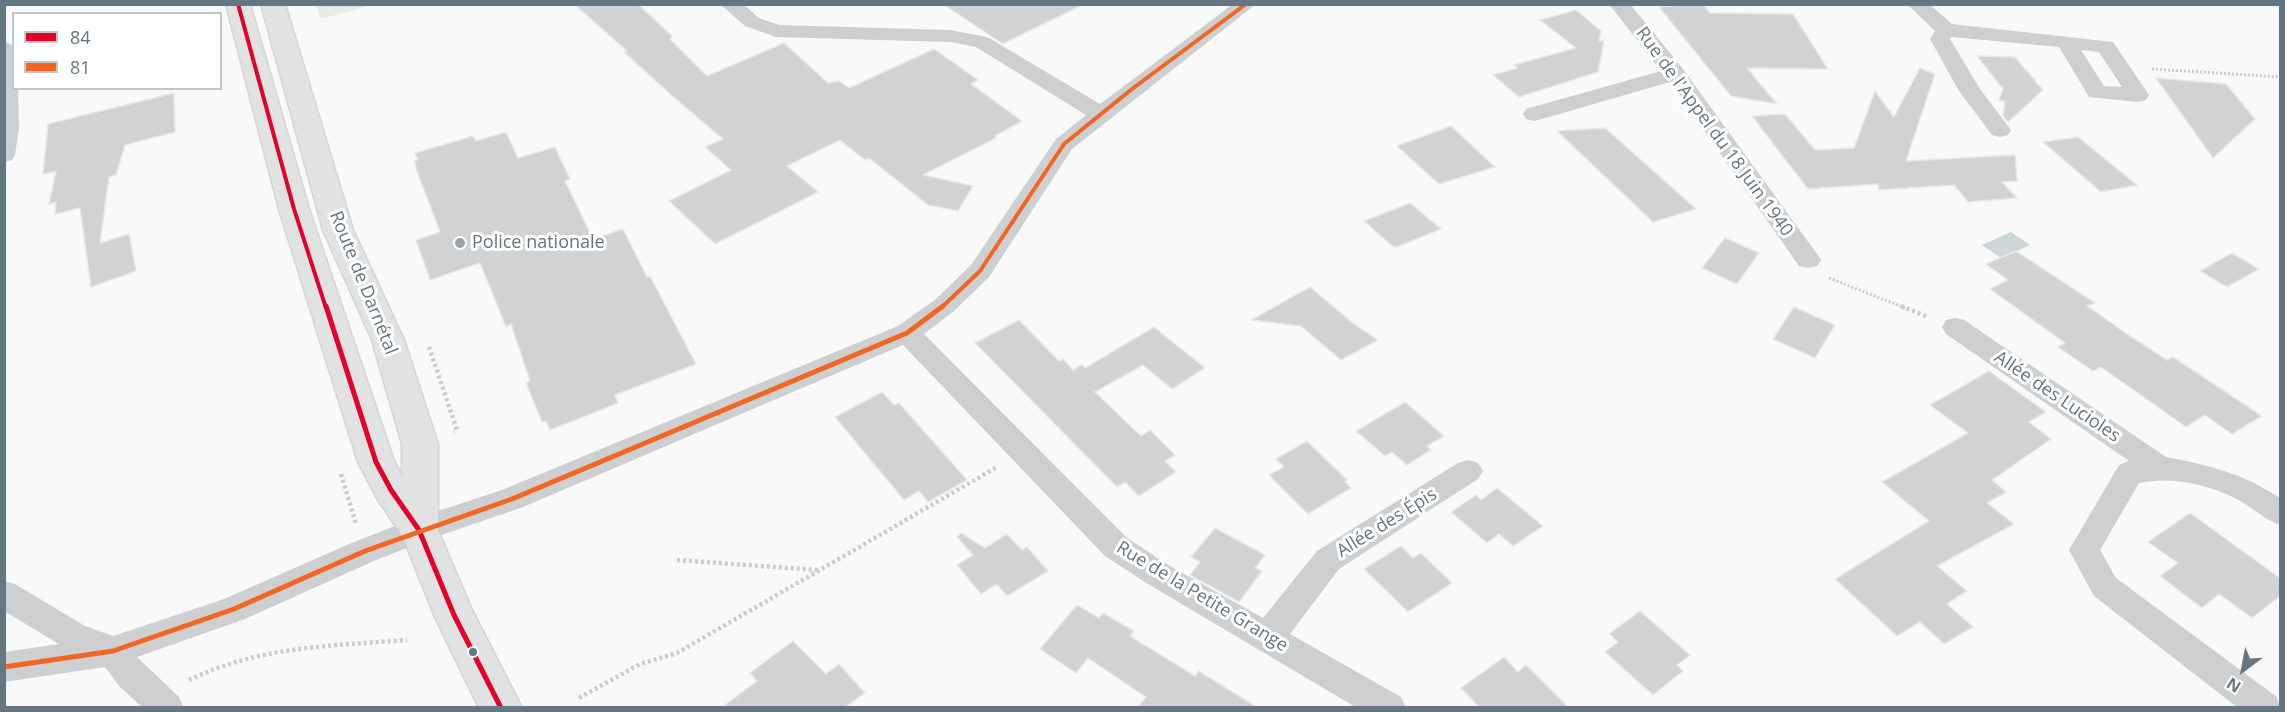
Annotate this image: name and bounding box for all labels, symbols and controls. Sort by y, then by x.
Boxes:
legend [12,12,222,90]
street label: Rue de l'Appel du 18 Juin 1940 [1631,23,1797,241]
text: 84 [70,25,91,49]
text: 81 [70,55,91,79]
street label: Route de Darnétal [324,208,402,358]
place label: Police nationale [472,232,605,254]
marker: Police nationale [453,236,467,250]
street label: Allée des Lucioles [1990,347,2124,447]
street label: Allée des Épis [1333,484,1441,562]
street label: Rue de la Petite Grange [1112,537,1292,657]
north arrow [2213,640,2273,700]
unlabelled marker [467,646,479,658]
text: N [2222,672,2245,698]

